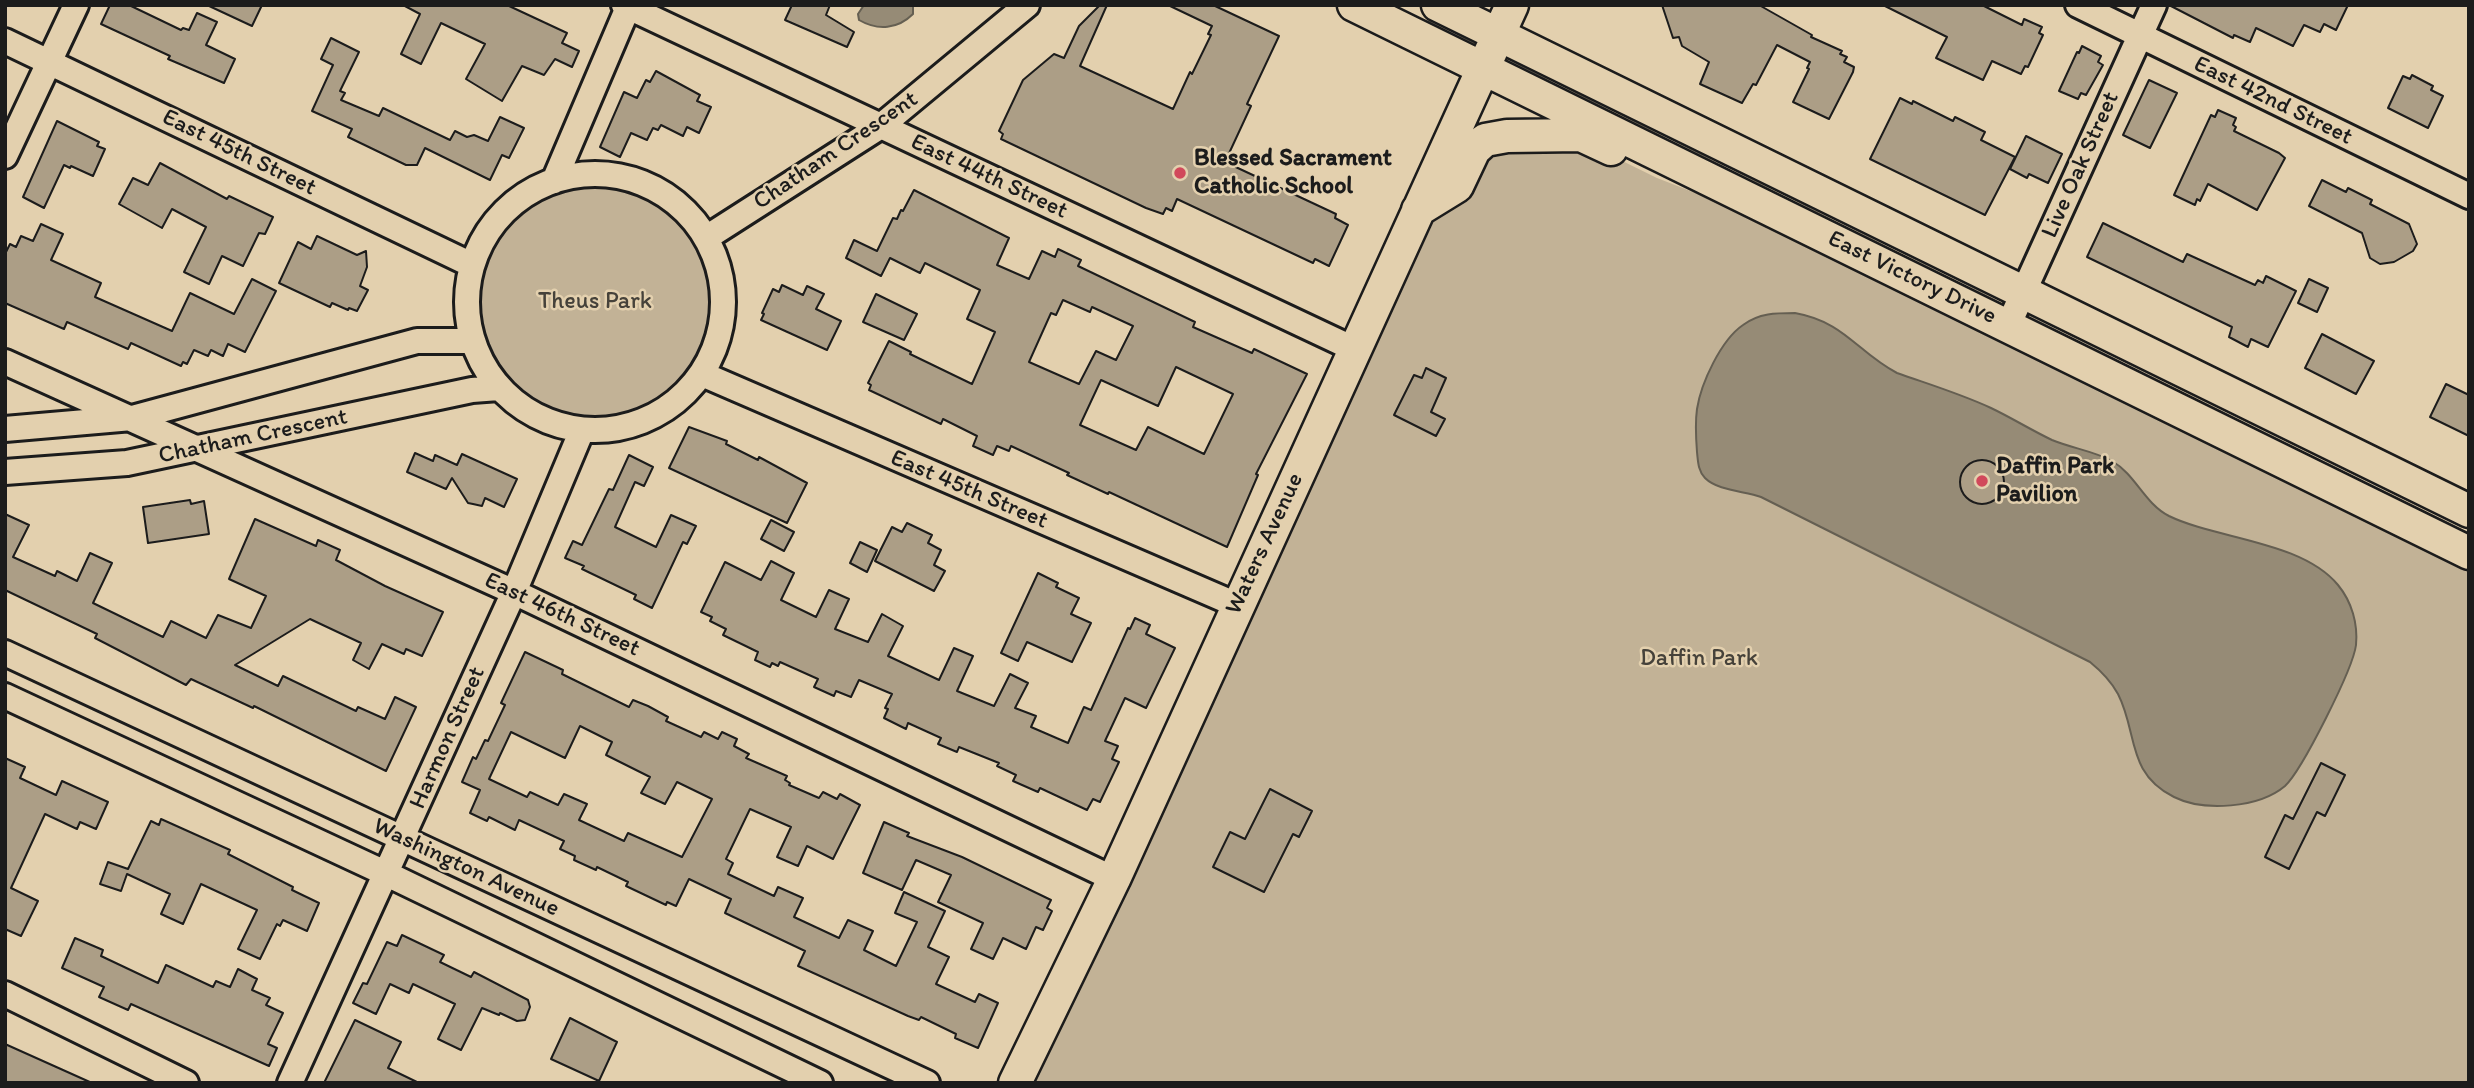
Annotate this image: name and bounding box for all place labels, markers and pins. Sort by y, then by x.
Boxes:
place label: Blessed Sacrament Catholic School [1194,145,1392,201]
marker: Blessed Sacrament Catholic School [1172,165,1188,181]
place label: Daffin Park Pavilion [1996,453,2114,509]
marker: Daffin Park Pavilion [1974,473,1990,489]

